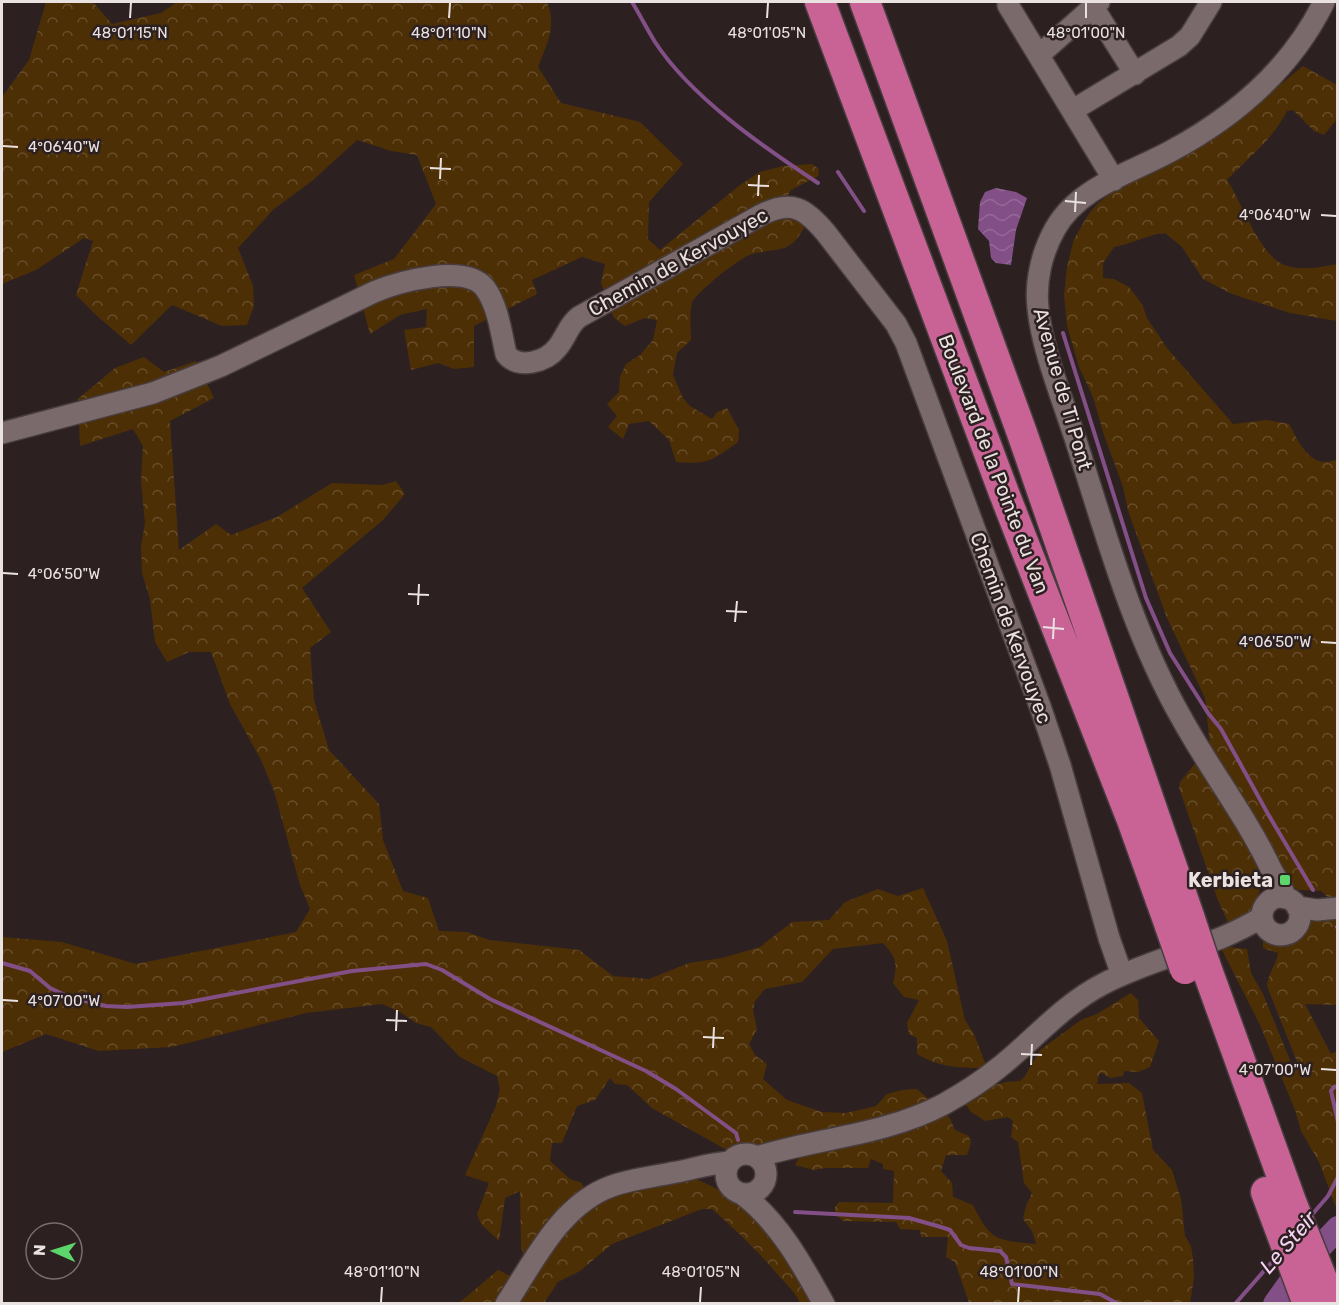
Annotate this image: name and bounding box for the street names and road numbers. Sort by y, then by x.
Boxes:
street label: Chemin de Kervouyec [584,203,772,321]
street label: Avenue de Ti Pont [1028,305,1098,473]
street label: Boulevard de la Pointe du Van [933,331,1055,597]
street label: Chemin de Kervouyec [965,529,1057,727]

